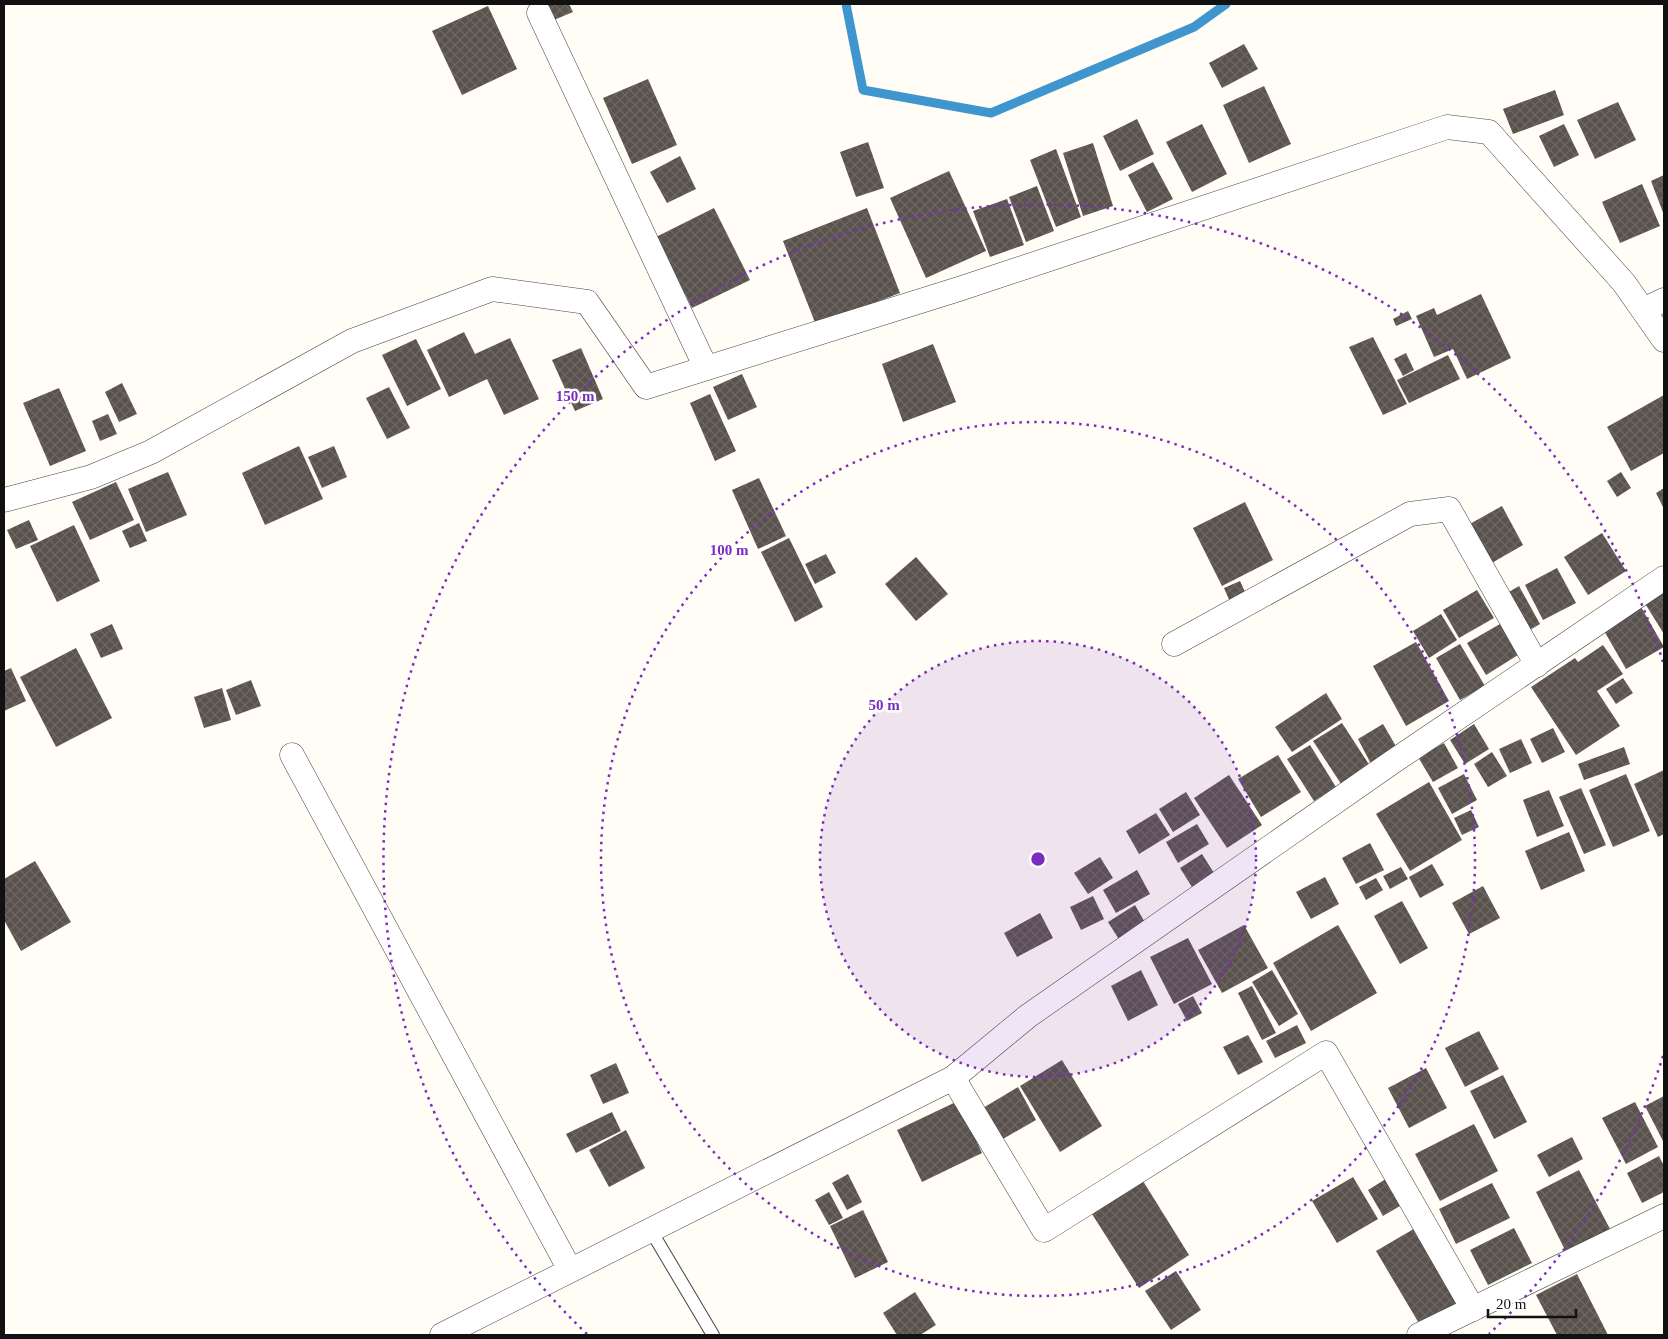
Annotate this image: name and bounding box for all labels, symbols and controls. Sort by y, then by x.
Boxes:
text: 150 m [556,388,595,404]
text: 100 m [710,542,749,558]
text: 50 m [868,697,900,713]
centre of rings [1029,850,1047,868]
scale bar [1488,1286,1576,1318]
text: 20 m [1496,1296,1527,1312]

